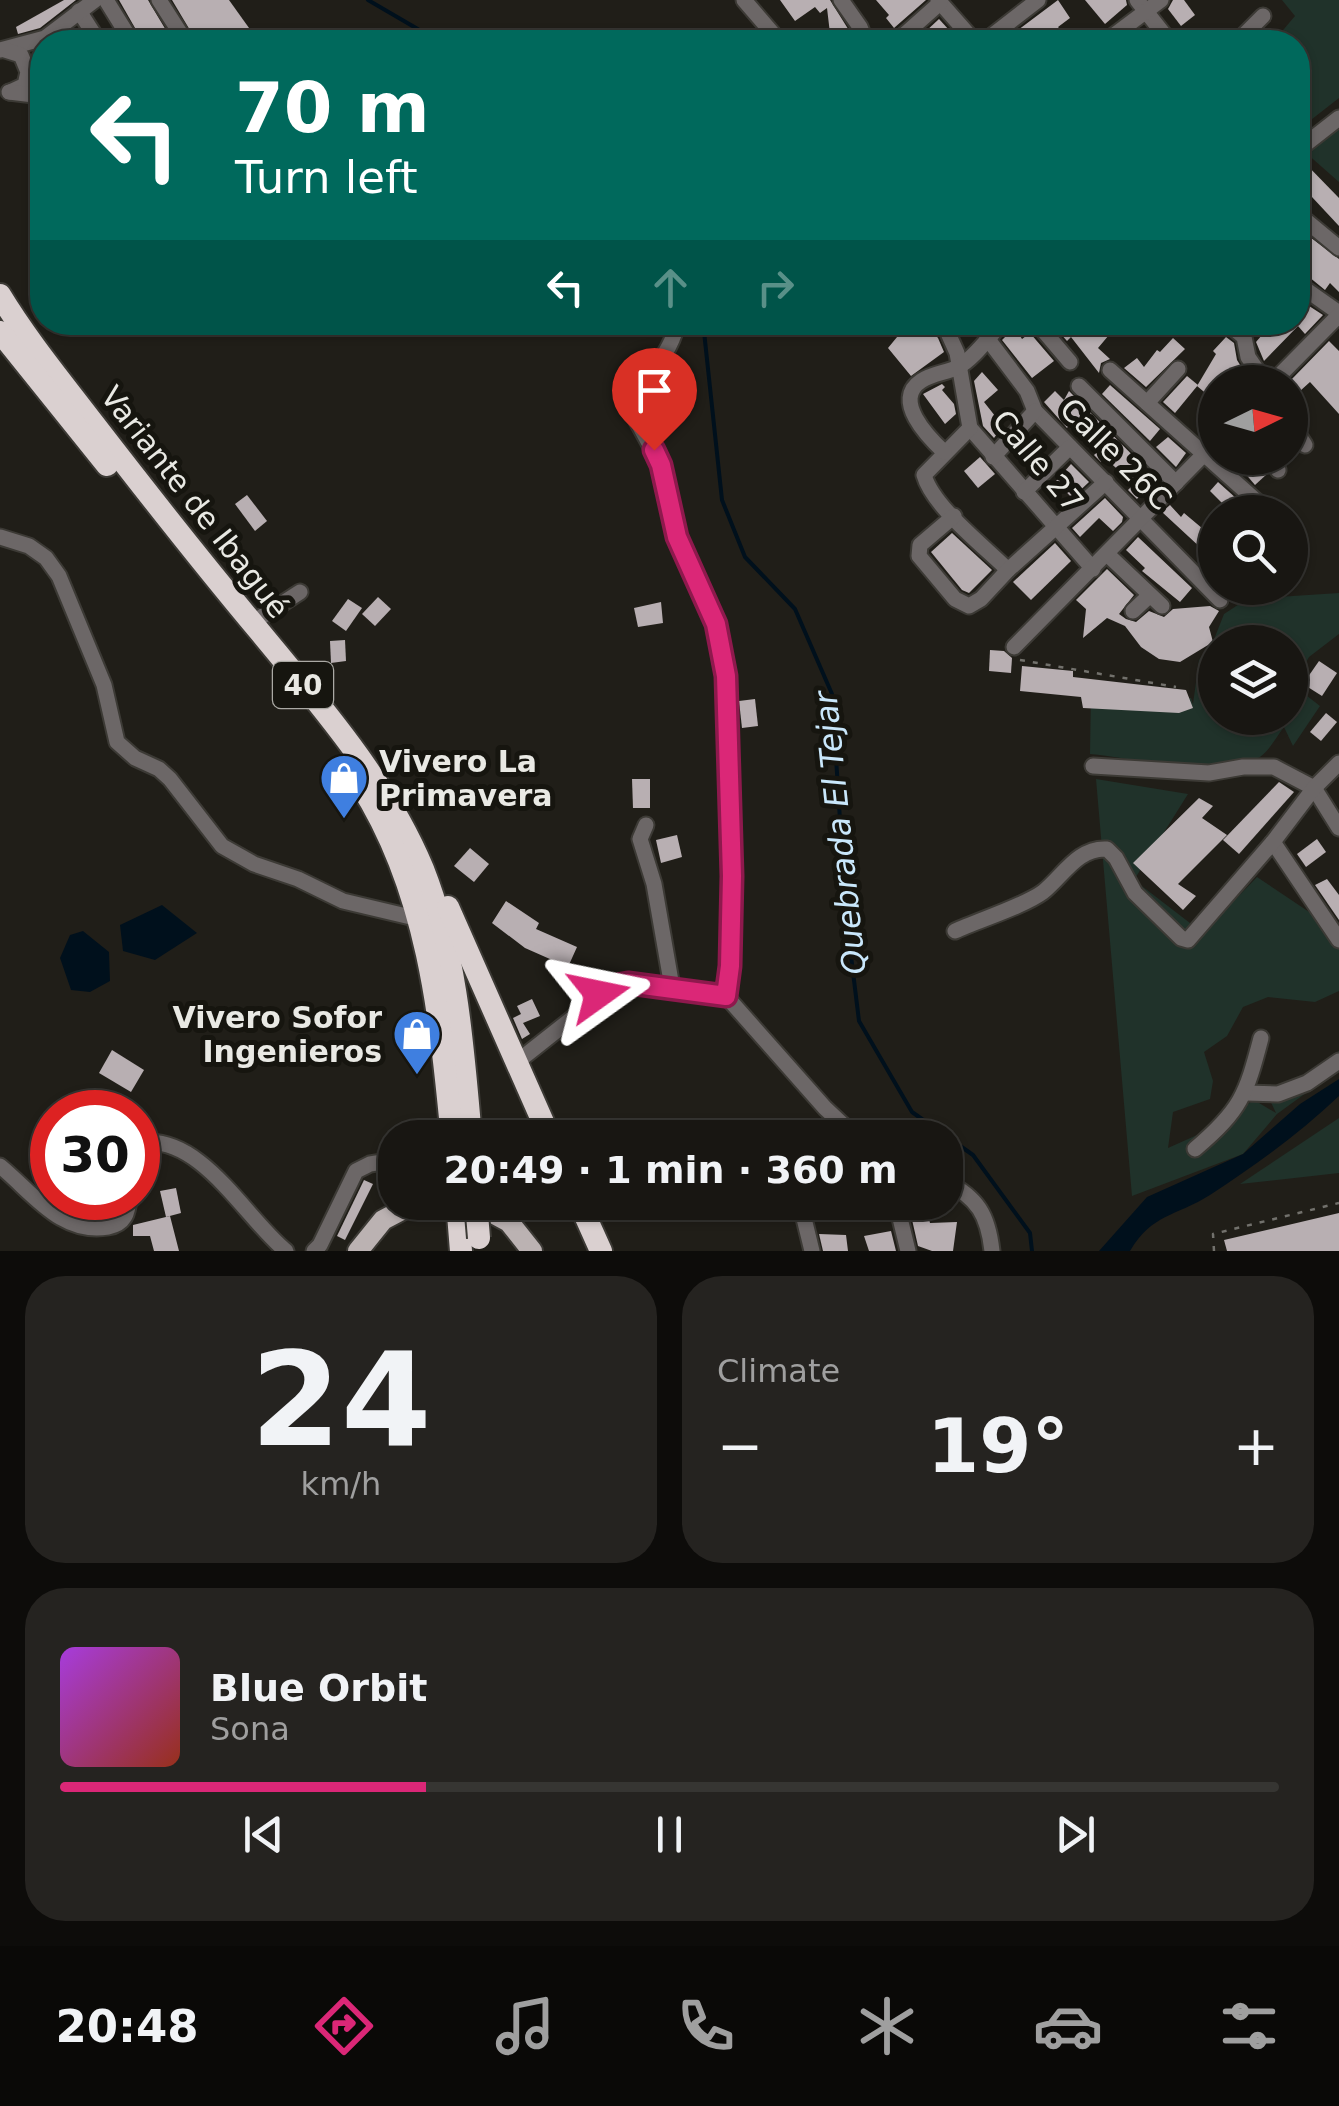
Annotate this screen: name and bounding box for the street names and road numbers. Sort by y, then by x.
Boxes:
street label: Variante de Ibagué [94,379,296,625]
street label: Calle 26C [1053,391,1179,517]
street label: Calle 27 [985,403,1091,519]
road number: 40 [273,662,333,708]

